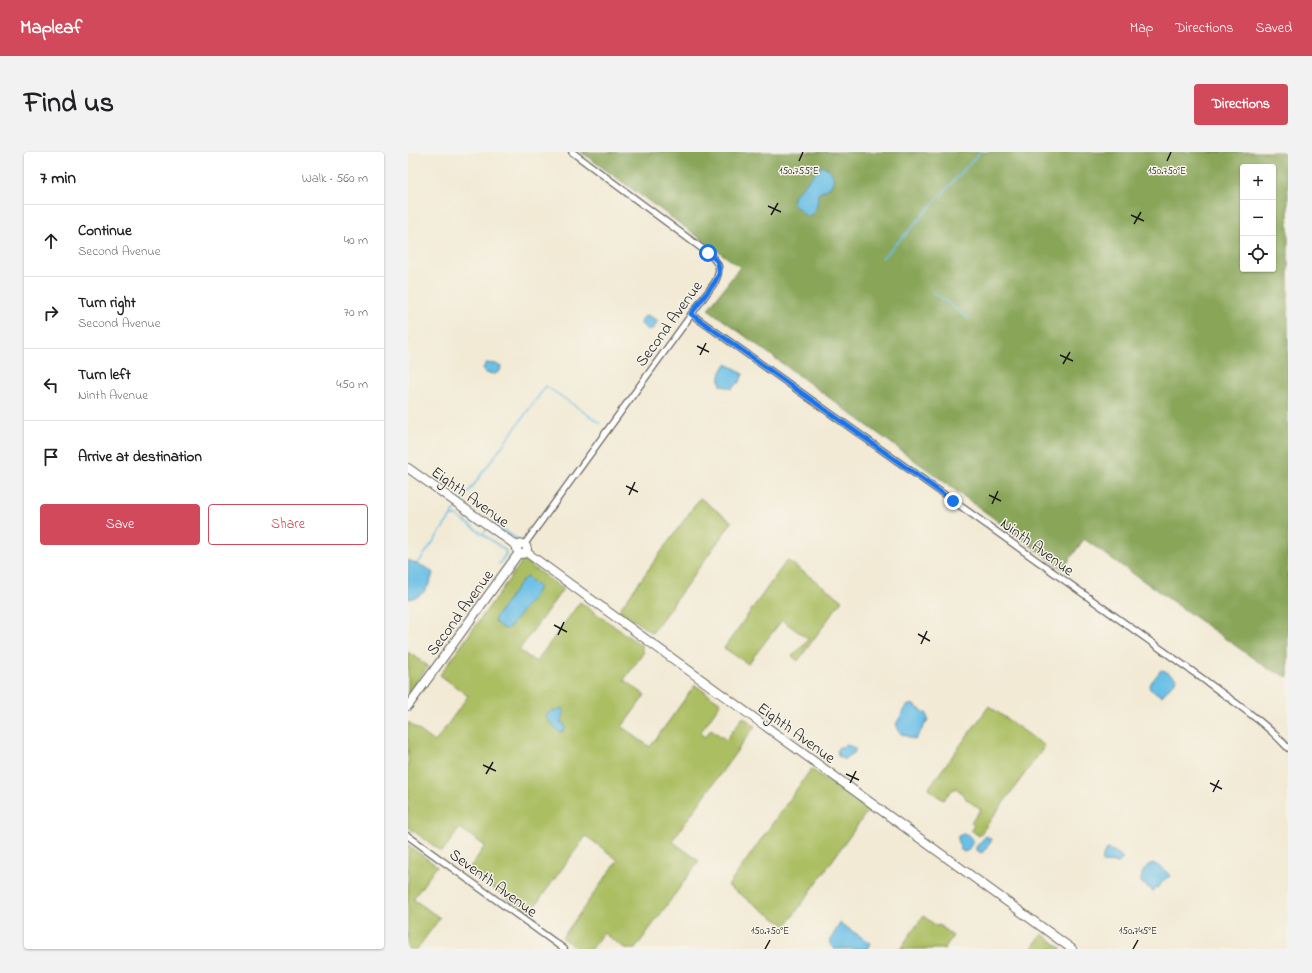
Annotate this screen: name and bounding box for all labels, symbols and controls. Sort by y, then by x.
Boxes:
text: Mapleaf [20,15,82,42]
text: Map [1130,18,1153,39]
text: Directions [1175,18,1233,39]
text: Saved [1255,18,1292,39]
text: Find us [24,84,114,125]
button: Directions [1194,84,1288,125]
text: 150.755°E [779,164,819,179]
text: 150.750°E [1148,164,1186,179]
map controls [1240,164,1276,272]
button: + [1240,164,1276,200]
text: 7 min [40,166,76,191]
text: Walk · 560 m [302,169,368,188]
button: − [1240,200,1276,236]
text: Continue [78,220,132,242]
icon: ahead [40,230,62,252]
text: 40 m [344,231,368,250]
button: locate [1240,236,1276,272]
text: Second Avenue [78,242,161,261]
route start [699,244,717,262]
street label: Second Avenue [630,275,710,372]
text: Turn right [78,292,136,314]
icon: right [40,302,62,324]
text: 70 m [344,303,368,322]
text: Second Avenue [78,314,161,333]
text: Turn left [78,364,131,386]
icon: left [40,374,62,396]
text: 450 m [336,375,368,394]
text: Ninth Avenue [78,386,148,405]
icon: arrive [40,446,62,468]
text: Arrive at destination [78,446,202,468]
street label: Eighth Avenue [426,461,515,535]
route end [944,492,962,510]
button: Save [40,504,200,545]
button: Share [208,504,368,545]
street label: Ninth Avenue [995,513,1079,583]
street label: Second Avenue [421,564,501,661]
street label: Eighth Avenue [752,697,841,771]
street label: Seventh Avenue [444,843,543,924]
text: 150.750°E [751,924,789,939]
text: 150.745°E [1119,924,1157,939]

